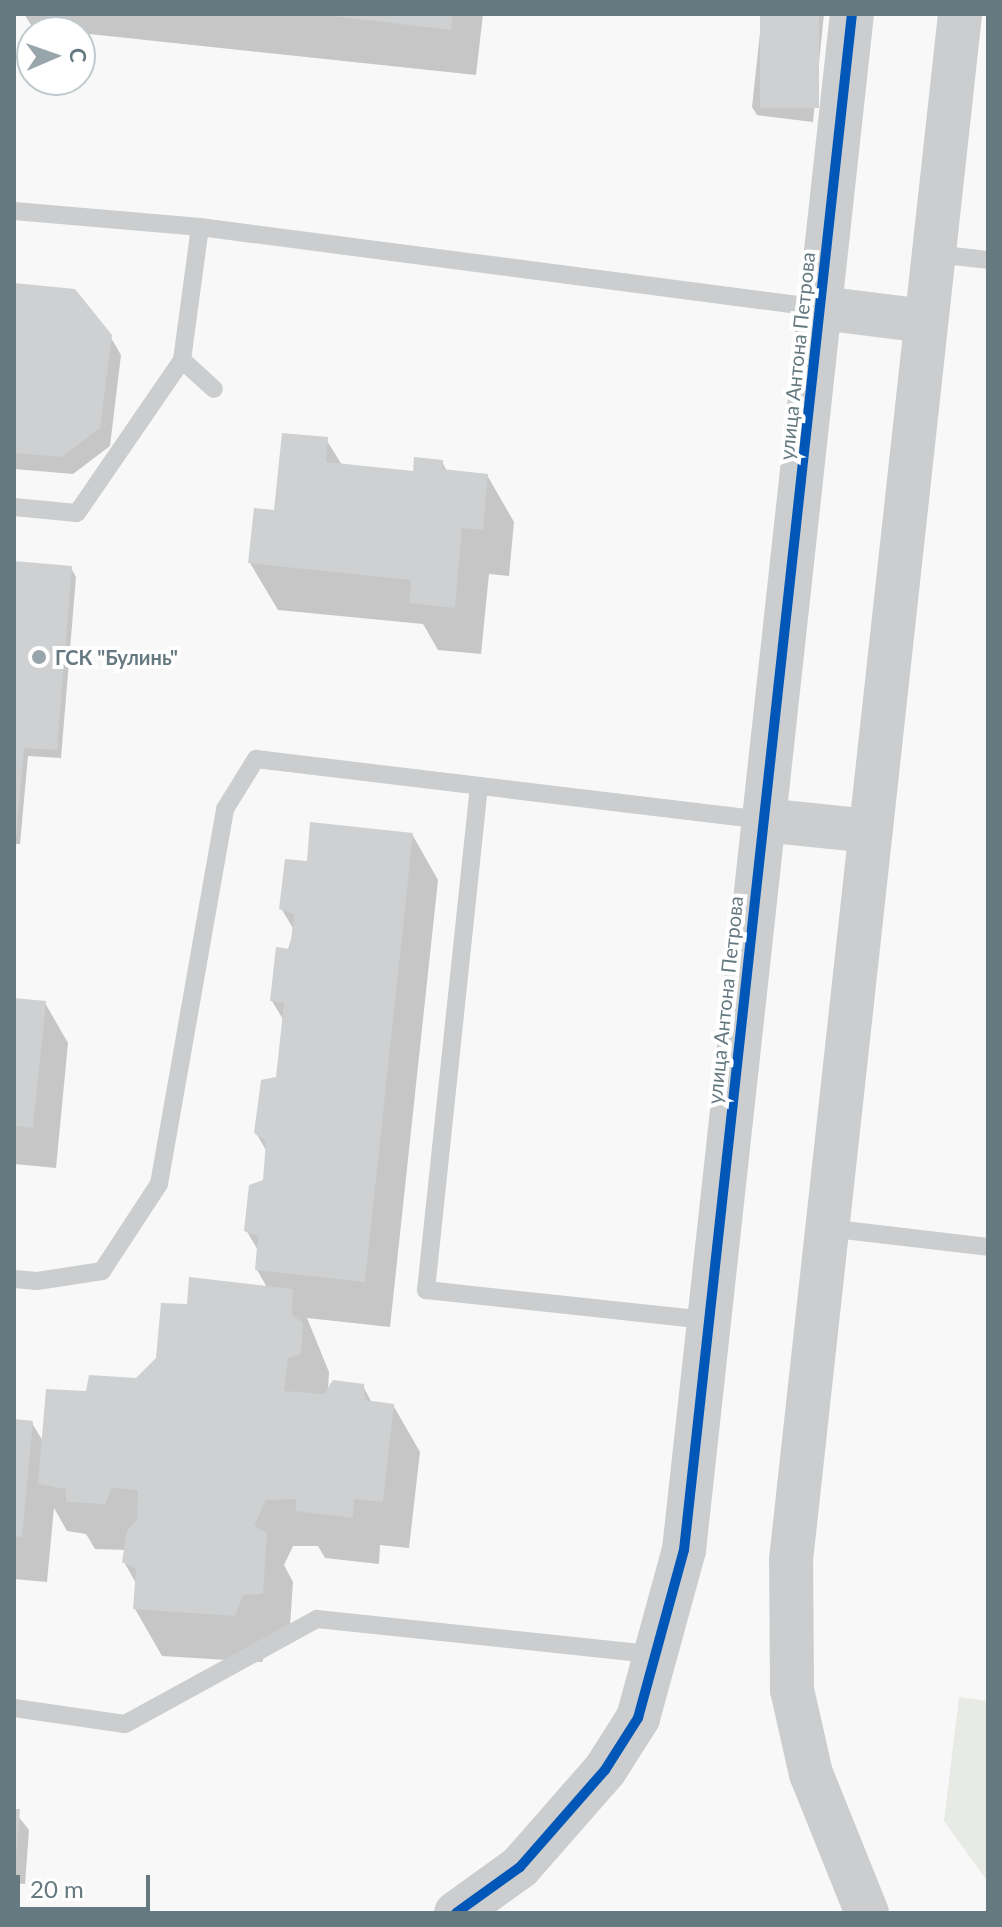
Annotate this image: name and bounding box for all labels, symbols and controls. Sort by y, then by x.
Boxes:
north arrow [16,16,96,96]
text: С [65,47,92,63]
street label: улица Антона Петрова [774,251,820,461]
place label: ГСК "Булинь" [55,645,178,669]
marker: ГСК "Булинь" [30,648,48,666]
street label: улица Антона Петрова [702,895,748,1105]
scale bar [20,1859,154,1909]
text: 20 m [30,1874,84,1903]

